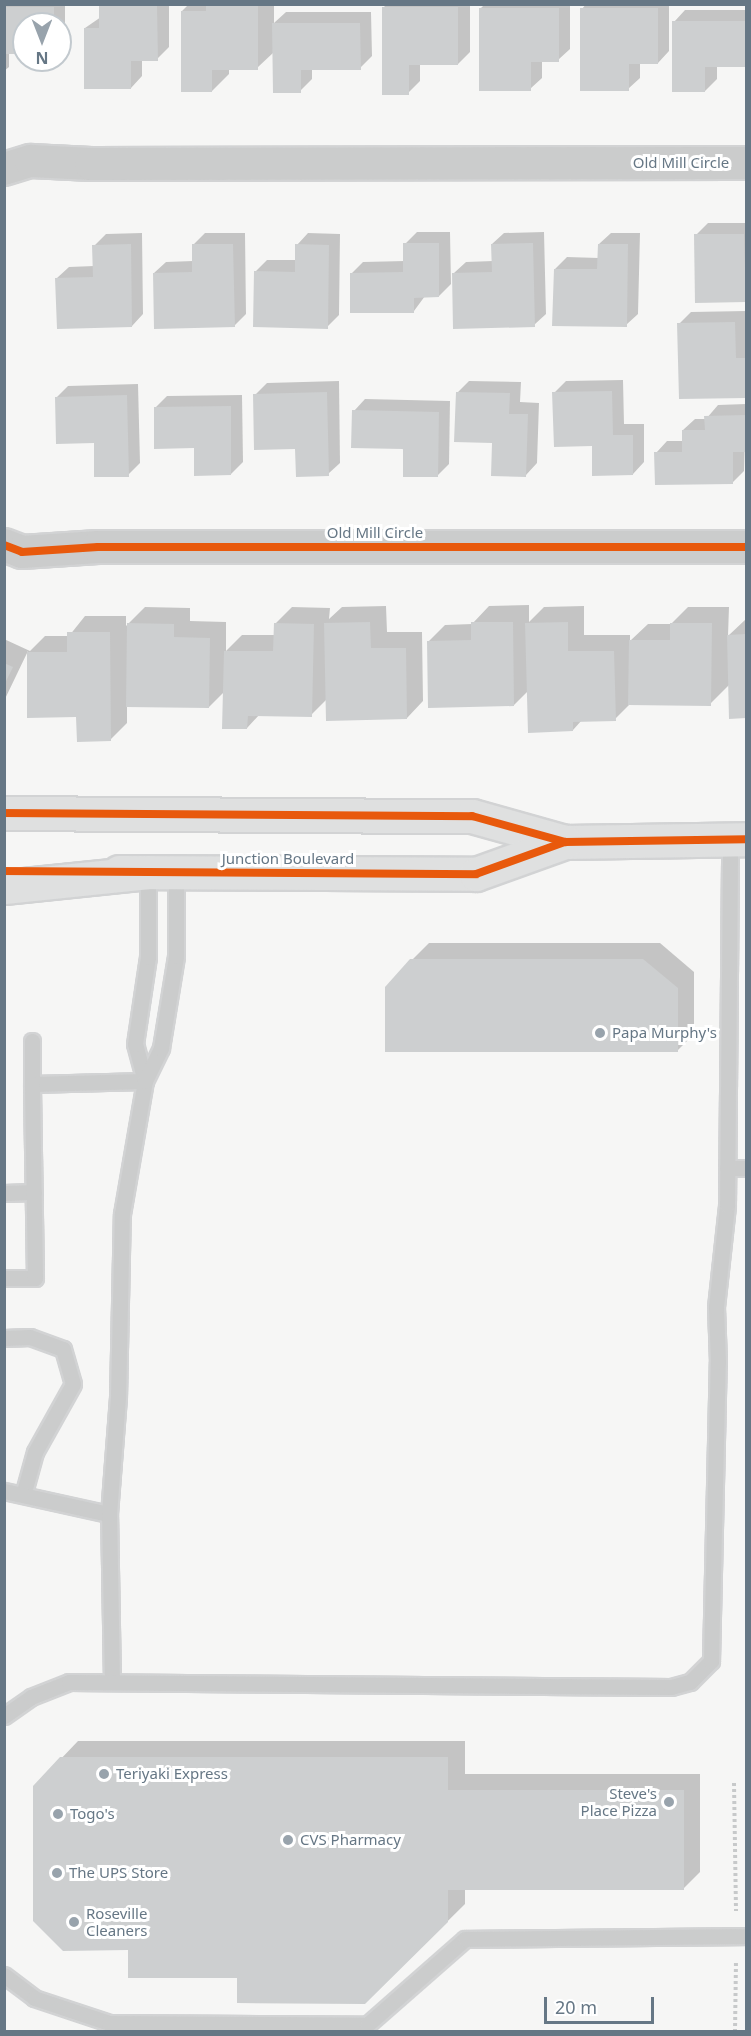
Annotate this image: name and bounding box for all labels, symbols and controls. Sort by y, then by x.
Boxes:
north arrow [12,12,72,72]
text: N [36,47,49,69]
street label: Old Mill Circle [633,154,729,172]
street label: Old Mill Circle [327,524,423,542]
street label: Junction Boulevard [222,850,354,868]
place label: Papa Murphy's [612,1024,717,1042]
marker: Papa Murphy's [593,1026,607,1040]
place label: Teriyaki Express [116,1765,228,1783]
marker: Teriyaki Express [97,1767,111,1781]
place label: Steve's Place Pizza [581,1784,657,1819]
marker: Steve's Place Pizza [662,1795,676,1809]
place label: Togo's [70,1805,115,1823]
marker: Togo's [51,1807,65,1821]
place label: CVS Pharmacy [300,1831,401,1849]
marker: CVS Pharmacy [281,1833,295,1847]
place label: The UPS Store [69,1864,168,1882]
marker: The UPS Store [50,1866,64,1880]
place label: Roseville Cleaners [86,1904,147,1939]
marker: Roseville Cleaners [67,1915,81,1929]
scale bar [547,1985,656,2023]
text: 20 m [555,1995,597,2019]

